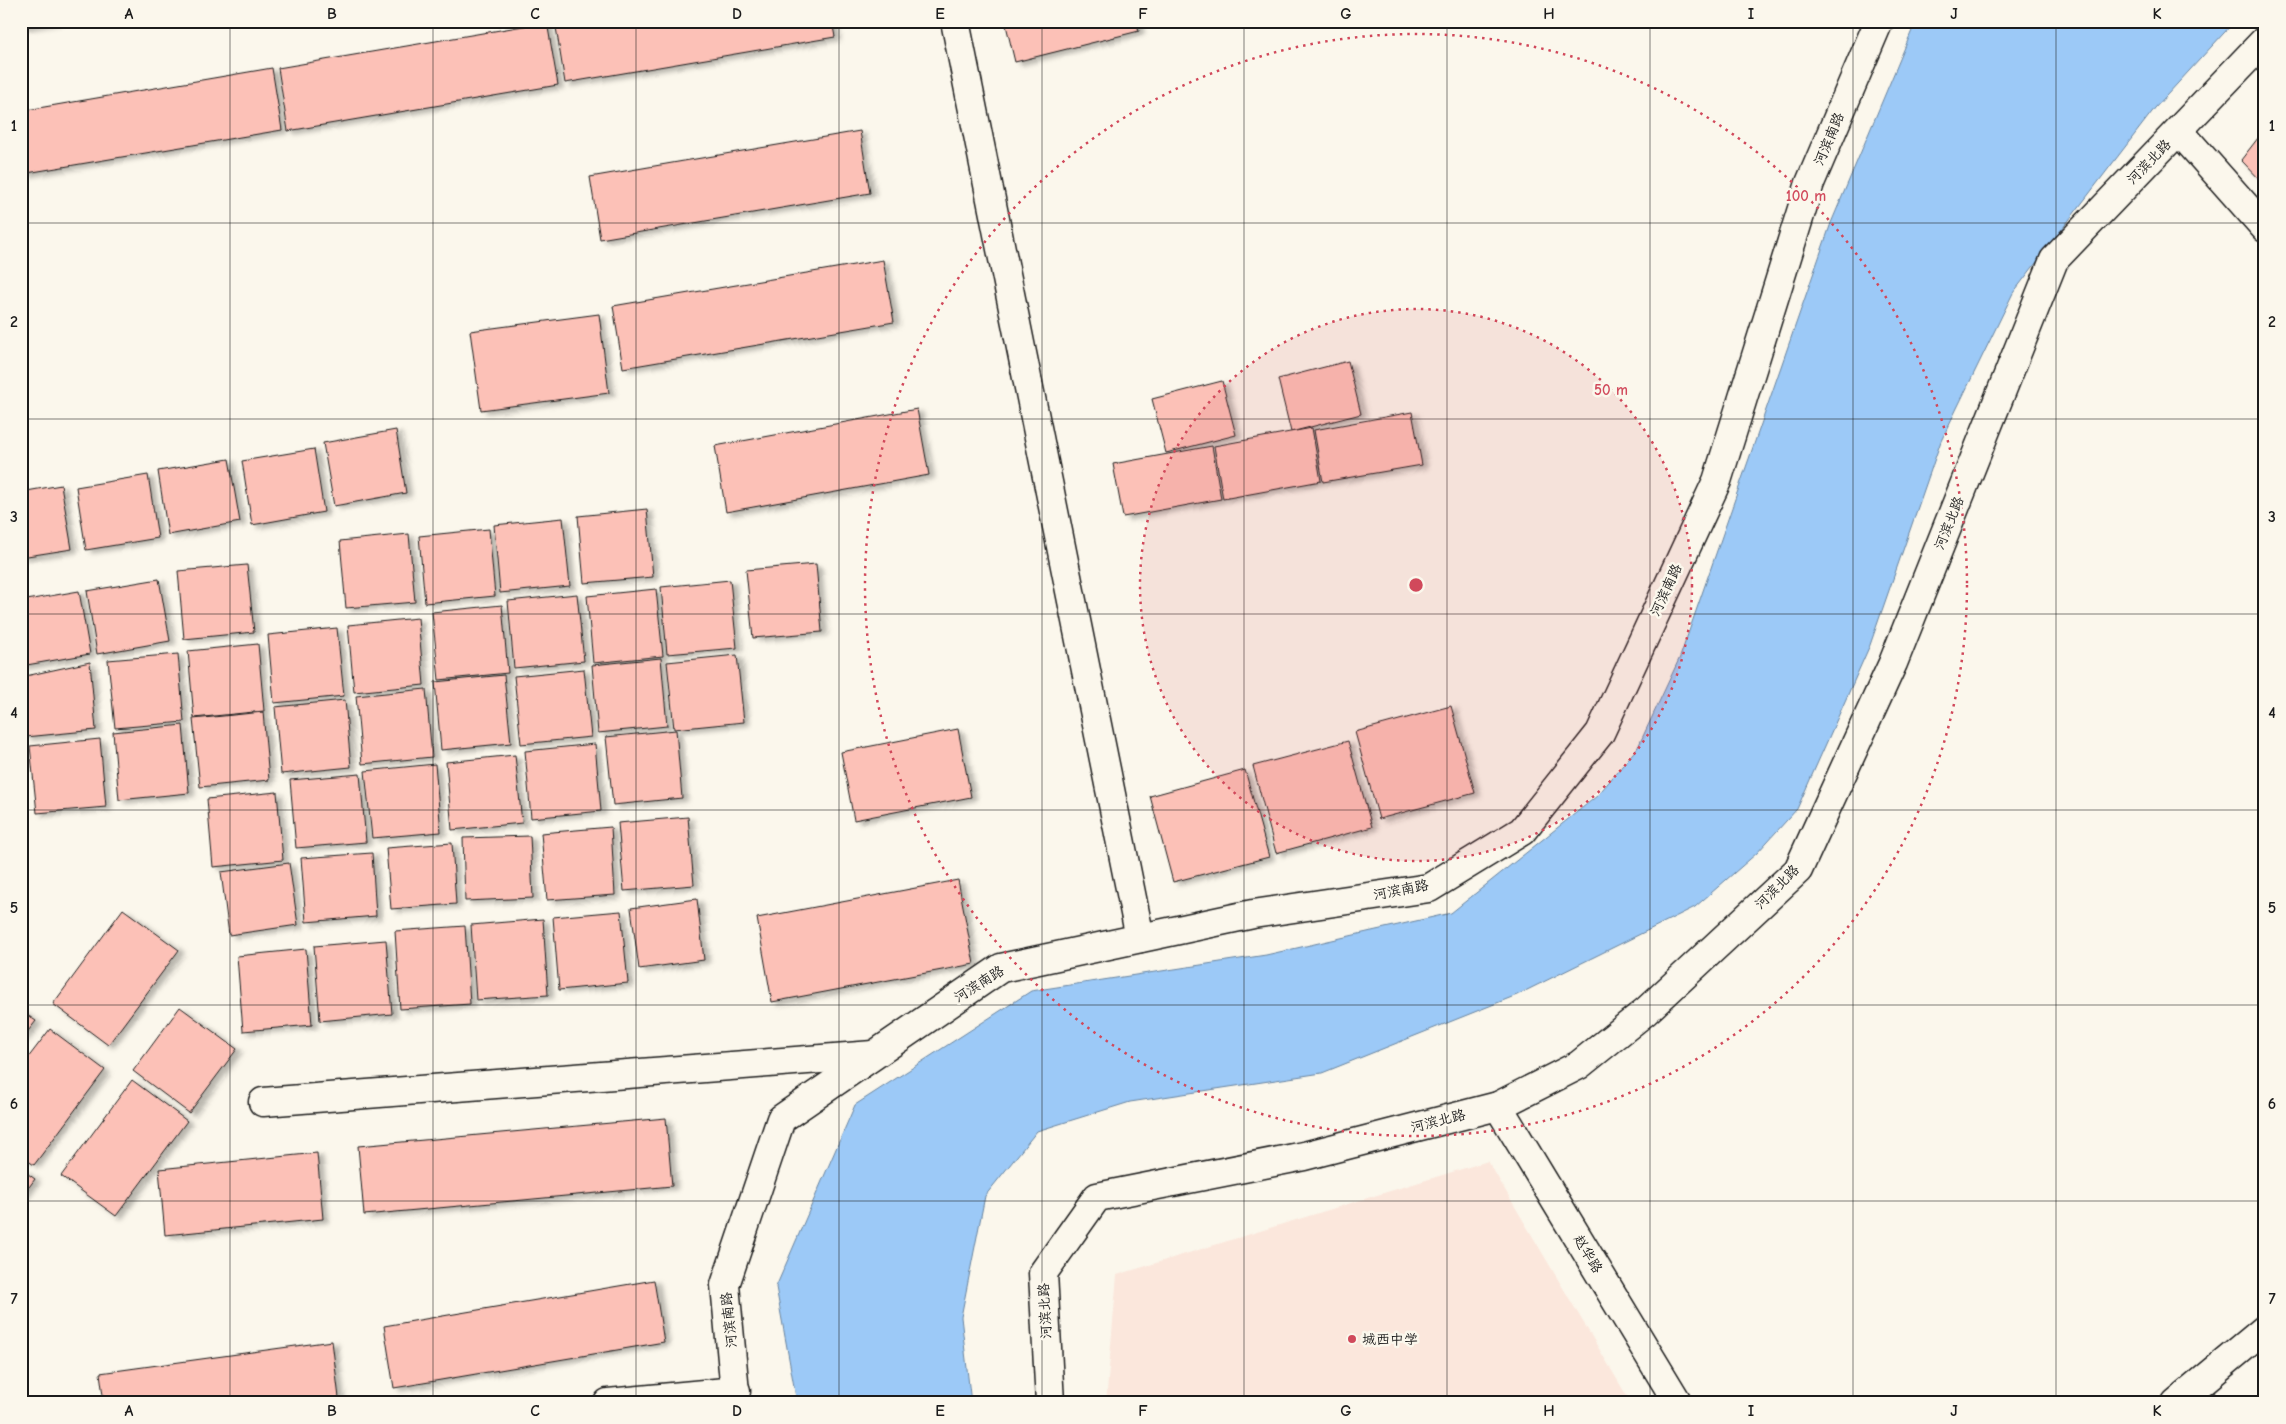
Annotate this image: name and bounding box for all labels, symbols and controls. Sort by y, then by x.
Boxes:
text: A [125,5,134,23]
text: B [327,5,337,23]
text: C [530,5,540,23]
text: D [732,5,742,23]
text: E [935,5,945,23]
text: F [1138,5,1148,23]
text: G [1340,5,1352,23]
text: H [1543,5,1555,23]
text: I [1748,5,1754,23]
text: J [1950,5,1958,23]
text: K [2152,5,2162,23]
street label: 河滨南路 [1810,110,1848,168]
text: 1 [11,117,17,135]
text: 1 [2269,117,2275,135]
street label: 河滨北路 [2123,136,2175,188]
text: 100 m [1786,187,1826,205]
text: 2 [10,313,18,331]
text: 2 [2268,313,2276,331]
text: 50 m [1594,381,1628,399]
street label: 河滨北路 [1931,494,1967,552]
text: 3 [10,508,18,526]
text: 3 [2268,508,2276,526]
street label: 河滨南路 [1646,561,1686,619]
centre of rings [1407,576,1425,594]
text: 4 [10,704,18,722]
text: 4 [2268,704,2276,722]
street label: 河滨北路 [1751,861,1803,913]
street label: 河滨南路 [1372,876,1430,904]
text: 5 [10,899,18,917]
text: 5 [2268,899,2276,917]
street label: 河滨南路 [951,962,1007,1006]
text: 6 [10,1095,18,1113]
text: 6 [2268,1095,2276,1113]
street label: 河滨北路 [1409,1106,1467,1136]
street label: 赵华路 [1570,1232,1606,1276]
street label: 河滨北路 [1035,1283,1055,1339]
text: 7 [10,1290,18,1308]
text: 7 [2268,1290,2276,1308]
street label: 河滨南路 [718,1291,740,1349]
place label: 城西中学 [1362,1331,1418,1348]
marker: 城西中学 [1346,1333,1358,1345]
text: A [125,1402,134,1420]
text: B [327,1402,337,1420]
text: C [530,1402,540,1420]
text: D [732,1402,742,1420]
text: E [935,1402,945,1420]
text: F [1138,1402,1148,1420]
text: G [1340,1402,1352,1420]
text: H [1543,1402,1555,1420]
text: I [1748,1402,1754,1420]
text: J [1950,1402,1958,1420]
text: K [2152,1402,2162,1420]

